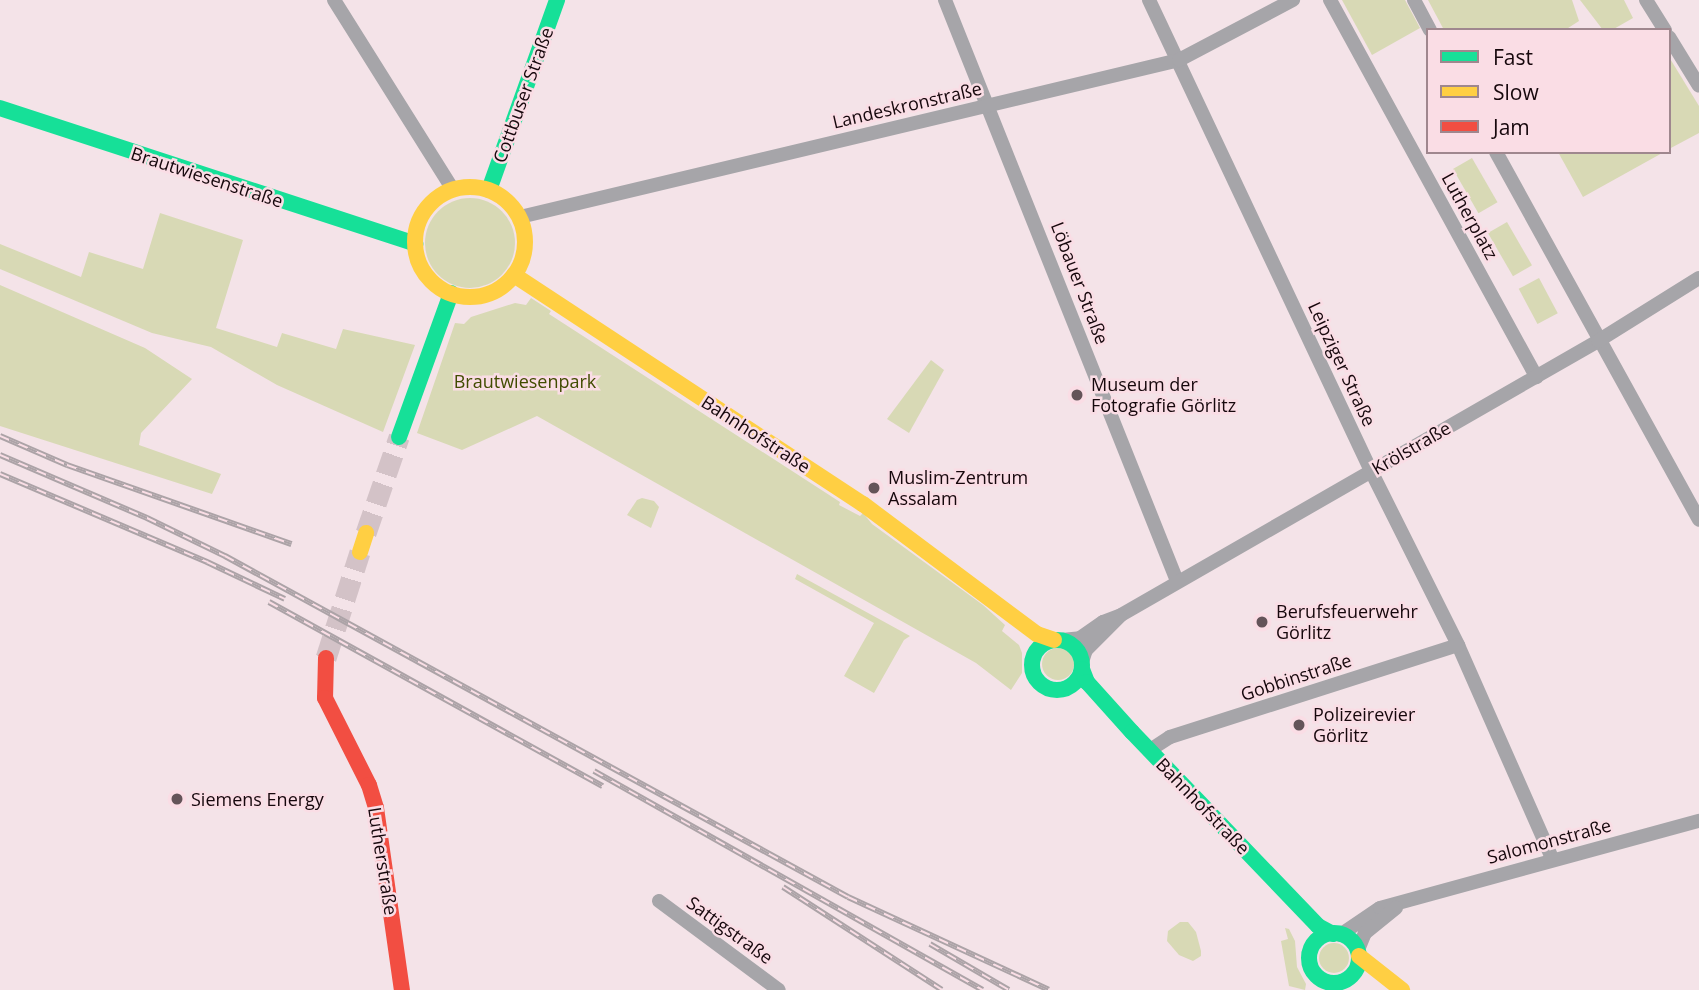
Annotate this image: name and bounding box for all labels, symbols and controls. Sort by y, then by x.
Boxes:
street label: Cottbuser Straße [488,24,558,166]
legend [1426,28,1671,154]
text: Fast [1493,43,1533,71]
street label: Landeskronstraße [830,77,984,133]
text: Slow [1493,78,1539,106]
text: Jam [1493,113,1530,141]
street label: Brautwiesenstraße [128,142,286,212]
street label: Lutherplatz [1437,169,1503,263]
street label: Löbauer Straße [1047,219,1113,347]
street label: Leipziger Straße [1304,298,1380,430]
park label: Brautwiesenpark [454,370,596,392]
place label: Museum der Fotografie Görlitz [1091,374,1236,416]
marker: Museum der Fotografie Görlitz [1069,387,1085,403]
street label: Bahnhofstraße [698,391,814,477]
street label: Krölstraße [1368,417,1454,479]
place label: Muslim-Zentrum Assalam [888,467,1028,510]
marker: Muslim-Zentrum Assalam [866,480,882,496]
place label: Berufsfeuerwehr Görlitz [1276,601,1418,644]
marker: Berufsfeuerwehr Görlitz [1254,614,1270,630]
street label: Gobbinstraße [1238,649,1354,705]
place label: Polizeirevier Görlitz [1313,704,1415,746]
marker: Polizeirevier Görlitz [1291,717,1307,733]
street label: Bahnhofstraße [1152,753,1254,859]
place label: Siemens Energy [191,788,324,810]
marker: Siemens Energy [169,791,185,807]
street label: Lutherstraße [364,805,402,917]
street label: Salomonstraße [1485,814,1613,868]
street label: Sattigstraße [683,892,777,968]

